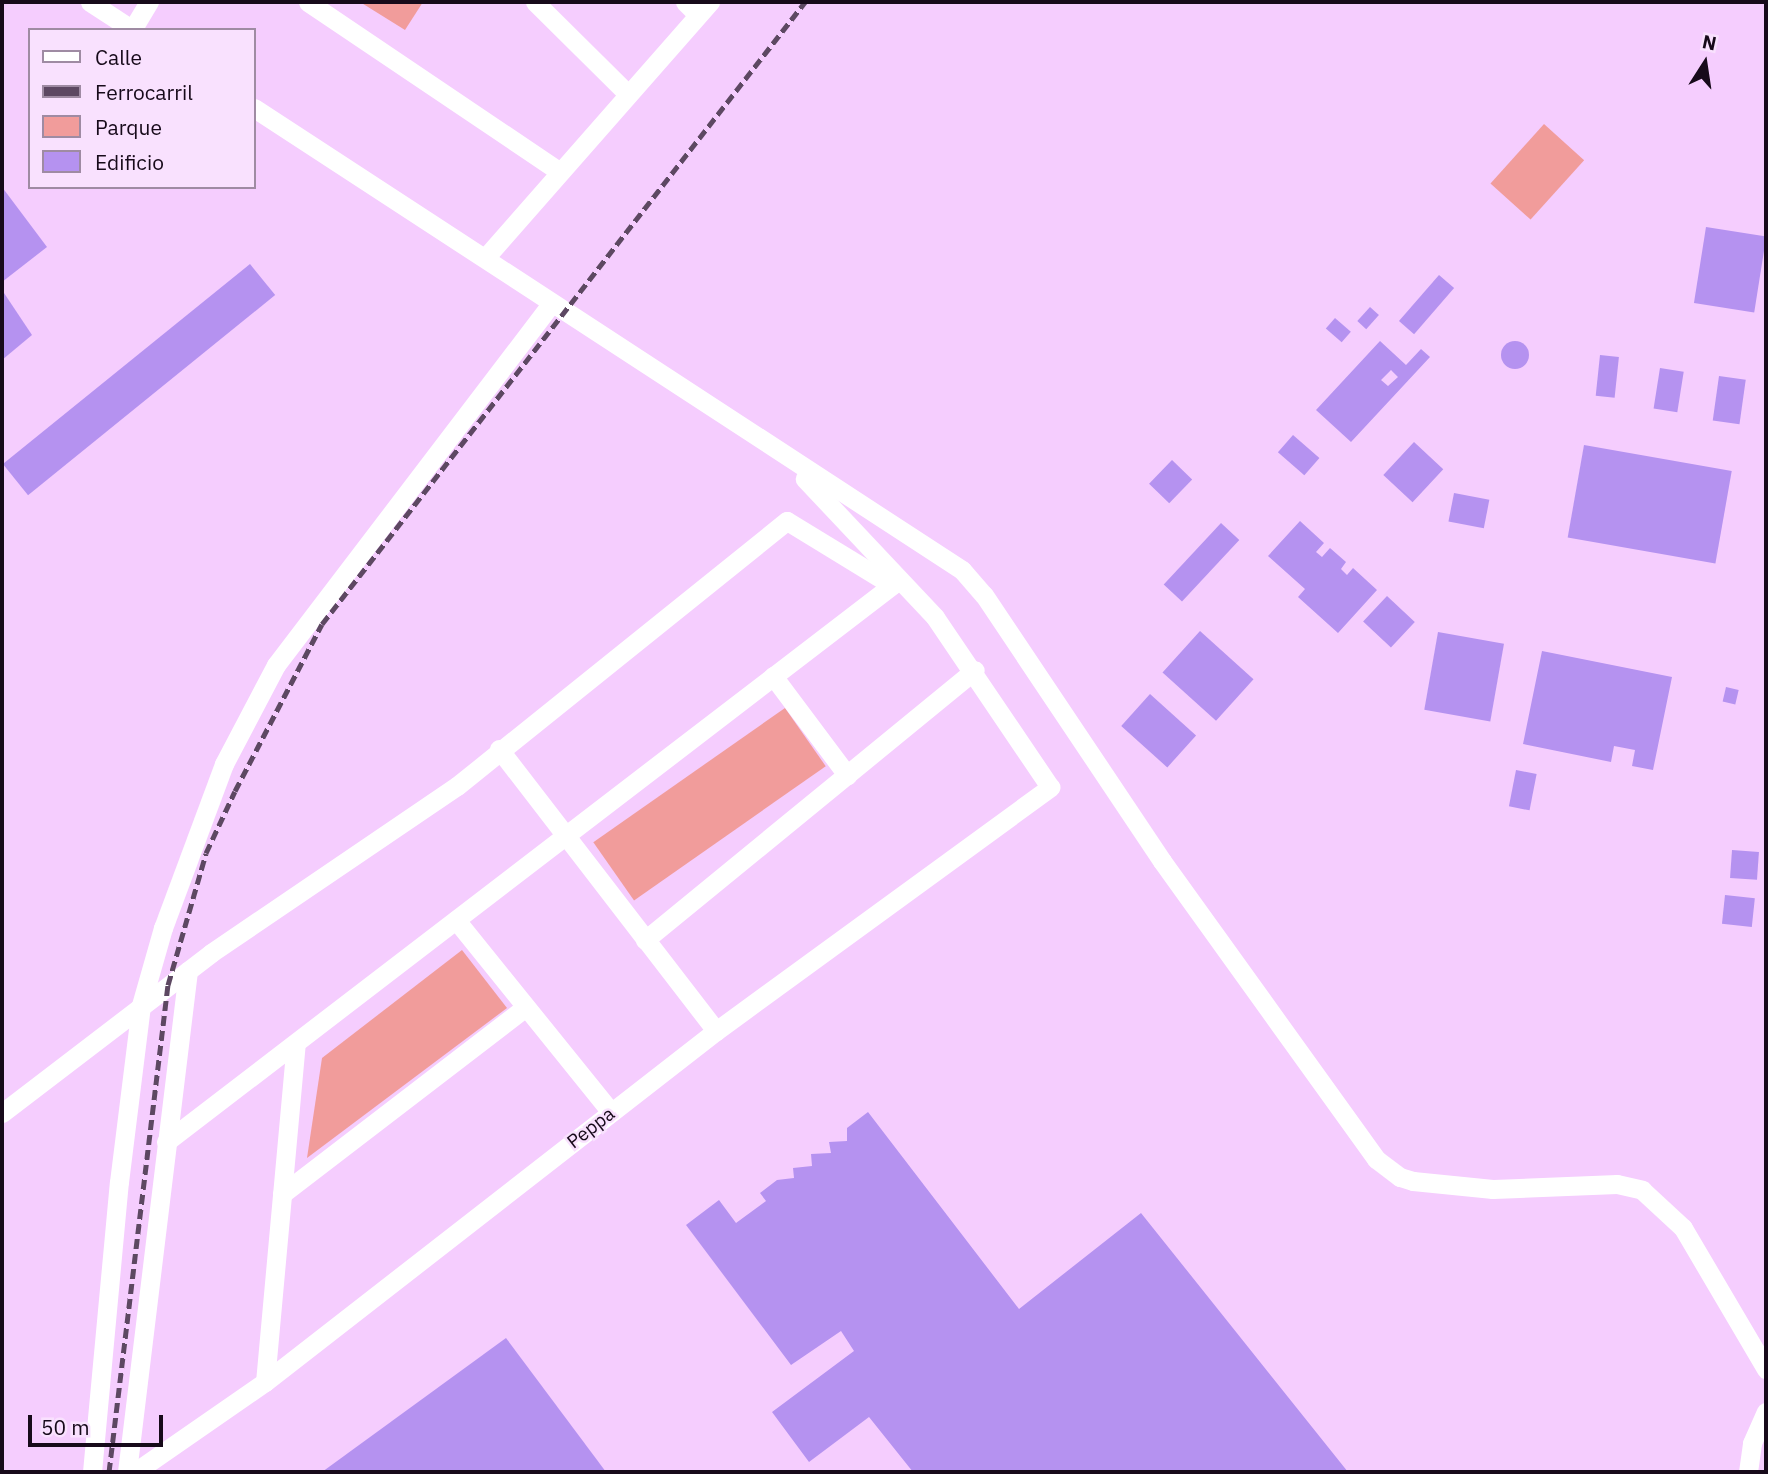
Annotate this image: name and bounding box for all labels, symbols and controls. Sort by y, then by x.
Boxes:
legend [28,28,256,189]
north arrow [1670,28,1740,98]
text: N [1700,29,1719,56]
text: Calle [95,43,142,71]
text: Ferrocarril [95,78,193,106]
text: Parque [95,113,162,141]
text: Edificio [95,148,164,176]
street label: Peppa [563,1102,619,1154]
scale bar [32,1400,166,1444]
text: 50 m [41,1413,90,1441]

